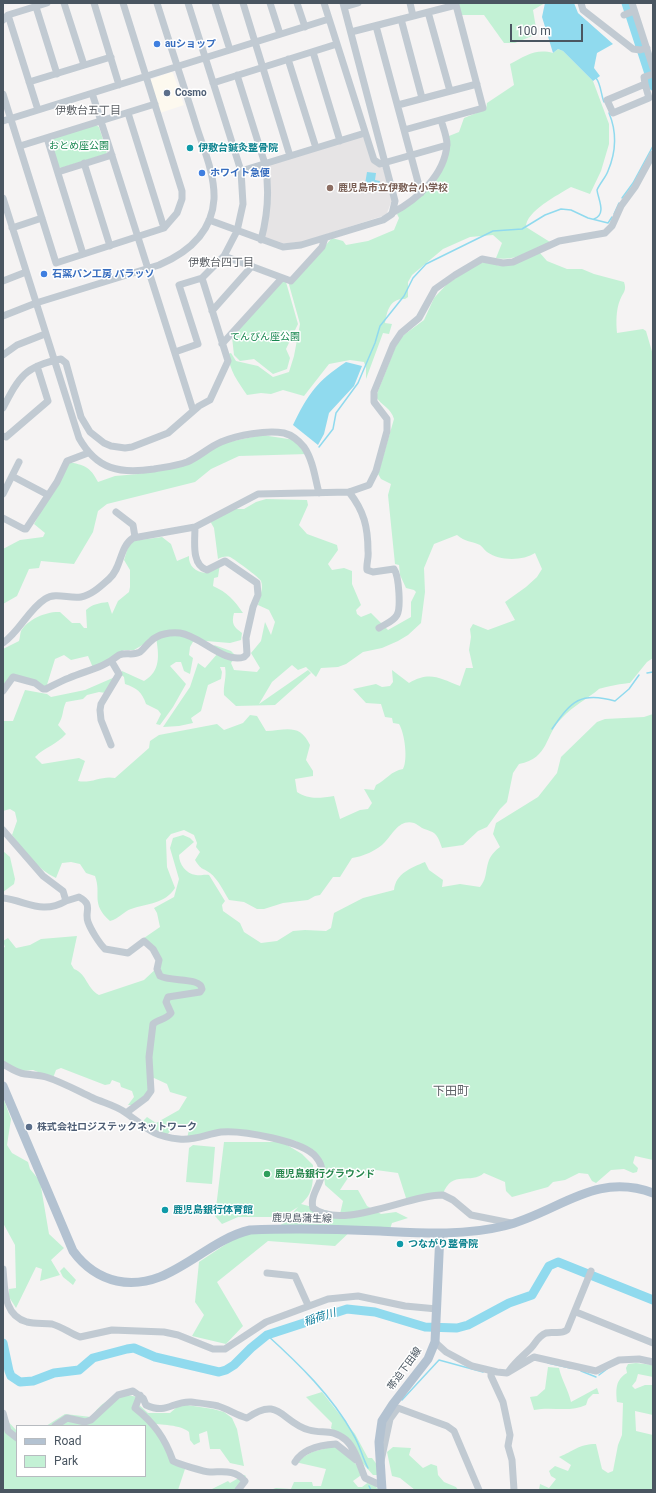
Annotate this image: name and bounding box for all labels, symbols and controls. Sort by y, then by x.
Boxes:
scale bar [512,16,585,42]
text: 100 m [517,24,551,38]
place label: auショップ [165,38,216,50]
marker: auショップ [152,39,162,49]
place label: Cosmo [175,87,207,99]
marker: Cosmo [162,88,172,98]
district label: 伊敷台五丁目 [55,104,121,118]
park label: おとめ座公園 [49,140,109,152]
place label: 伊敷台鍼灸整骨院 [198,142,278,154]
marker: 伊敷台鍼灸整骨院 [185,143,195,153]
place label: ホワイト急便 [210,167,270,179]
marker: ホワイト急便 [197,168,207,178]
place label: 鹿児島市立伊敷台小学校 [338,182,448,194]
marker: 鹿児島市立伊敷台小学校 [325,183,335,193]
district label: 伊敷台四丁目 [188,256,254,270]
place label: 石窯パン工房 パラッソ [52,268,154,280]
marker: 石窯パン工房 パラッソ [39,269,49,279]
park label: てんびん座公園 [230,331,300,343]
district label: 下田町 [433,1085,469,1099]
place label: 株式会社ロジステックネットワーク [37,1121,197,1133]
marker: 株式会社ロジステックネットワーク [24,1122,34,1132]
place label: 鹿児島銀行グラウンド [275,1168,375,1180]
marker: 鹿児島銀行グラウンド [262,1169,272,1179]
place label: 鹿児島銀行体育館 [173,1204,253,1216]
marker: 鹿児島銀行体育館 [160,1205,170,1215]
street label: 鹿児島蒲生線 [272,1212,332,1226]
place label: つながり整骨院 [408,1238,478,1250]
marker: つながり整骨院 [395,1239,405,1249]
water label: 稲荷川 [302,1307,338,1329]
street label: 帯迫下田線 [385,1345,425,1393]
legend [16,1425,146,1477]
text: Road [54,1434,82,1448]
text: Park [54,1454,78,1468]

